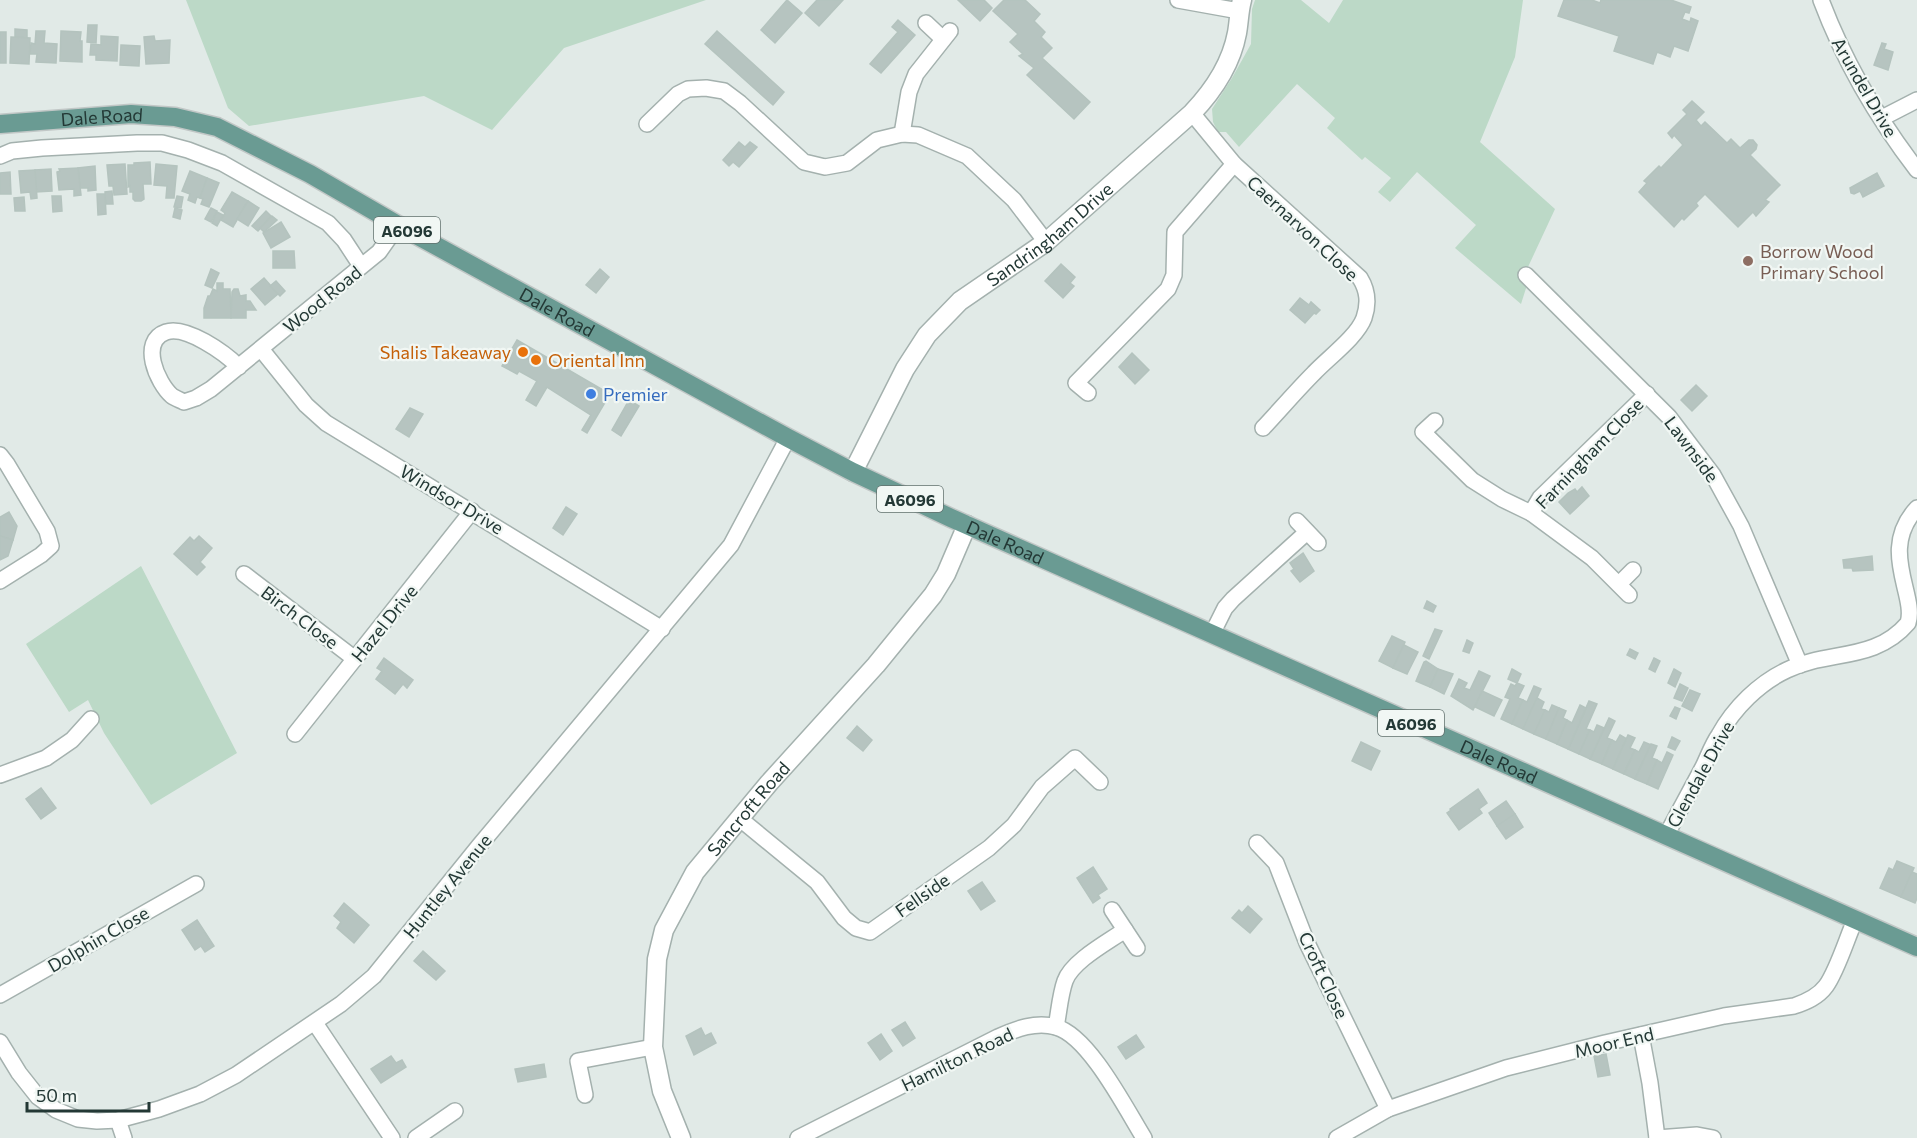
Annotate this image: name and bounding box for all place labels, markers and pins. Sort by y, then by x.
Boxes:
place label: Borrow Wood Primary School [1760,240,1884,283]
marker: Borrow Wood Primary School [1741,254,1755,268]
place label: Shalis Takeaway [380,341,511,363]
marker: Shalis Takeaway [516,345,530,359]
place label: Oriental Inn [548,349,645,371]
marker: Oriental Inn [529,353,543,367]
place label: Premier [603,383,668,405]
marker: Premier [584,387,598,401]

